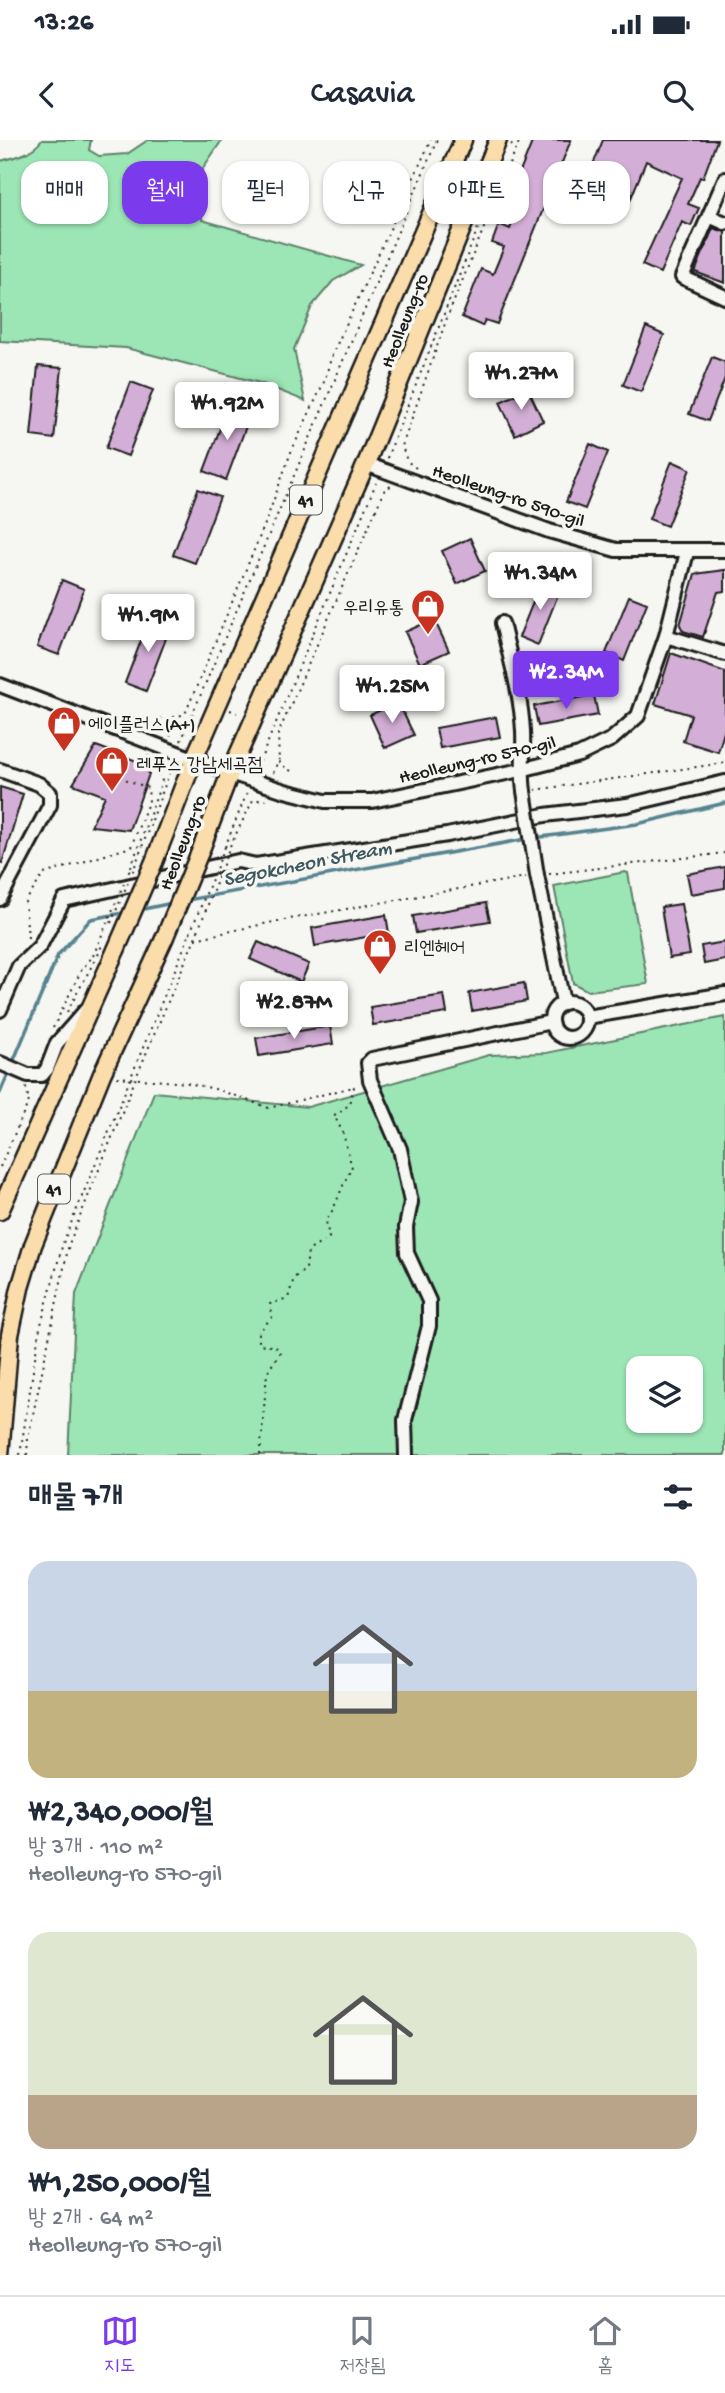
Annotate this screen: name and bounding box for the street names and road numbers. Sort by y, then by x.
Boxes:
street label: Heolleung-ro [377,271,436,372]
street label: Heolleung-ro 590-gil [429,460,587,534]
road number: 41 [290,486,322,514]
street label: Heolleung-ro 570-gil [397,732,558,791]
street label: Heolleung-ro [156,792,213,894]
road number: 41 [38,1174,70,1204]

